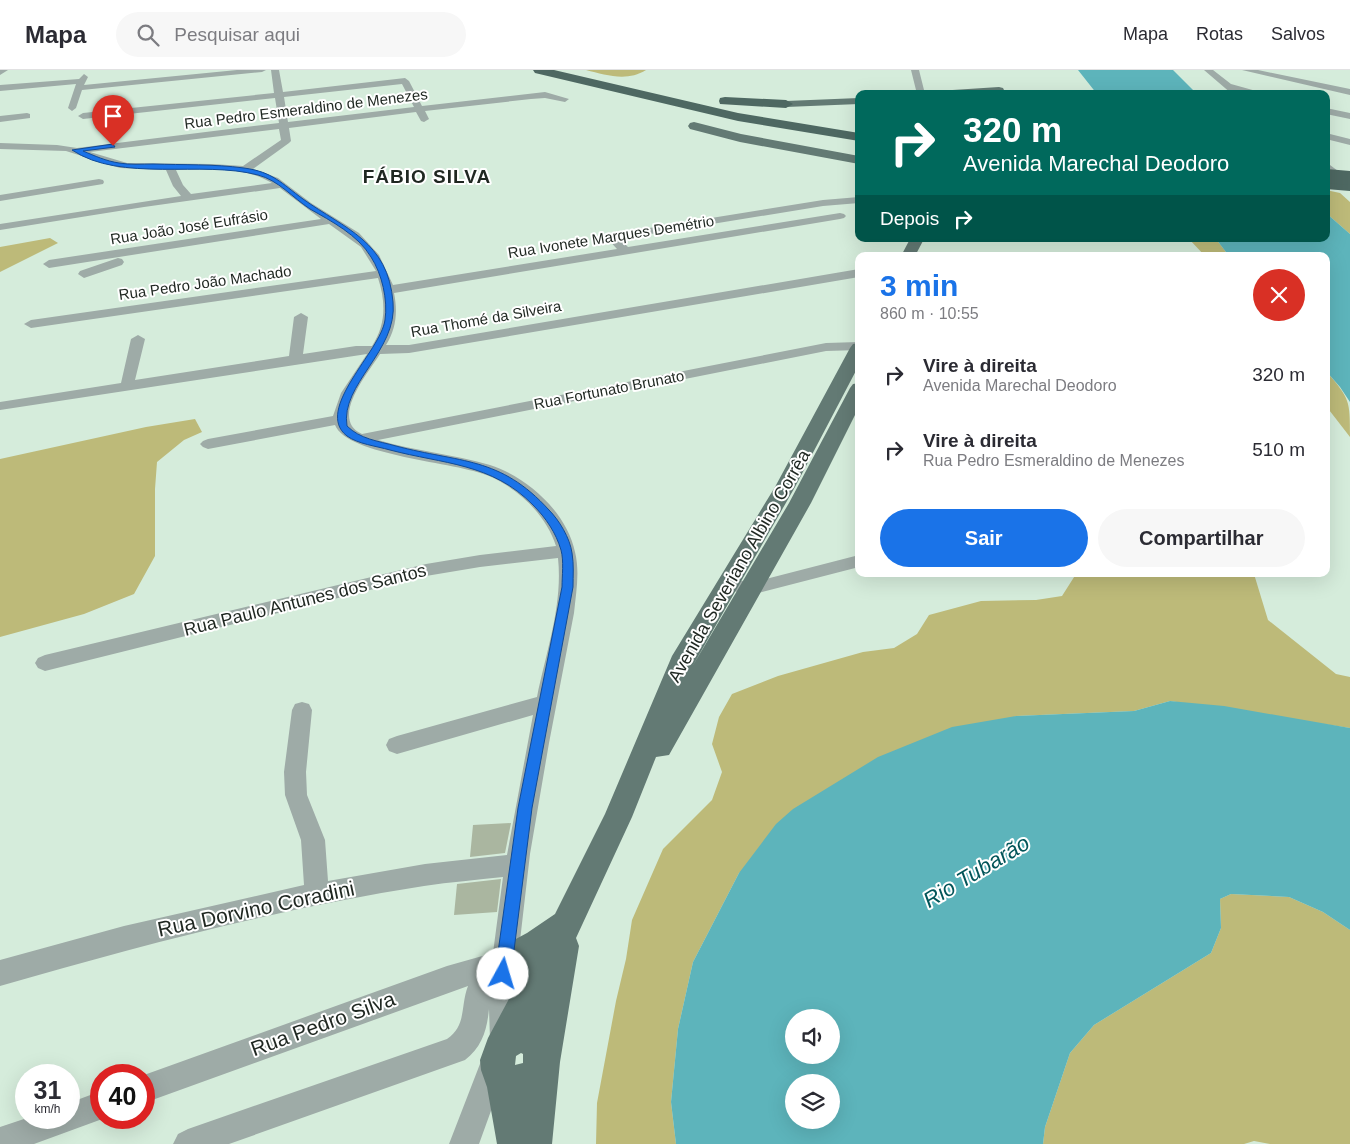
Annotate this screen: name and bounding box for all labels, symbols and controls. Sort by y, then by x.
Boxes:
search box [116,12,466,57]
text: Mapa [25,21,86,48]
icon: search [134,21,162,49]
text: Pesquisar aqui [174,24,300,45]
text: Mapa [1123,24,1168,44]
text: Rotas [1196,24,1243,44]
text: Salvos [1271,24,1325,44]
street label: Rua Pedro Esmeraldino de Menezes [183,85,429,132]
pin [92,95,134,146]
icon: arrive [99,102,127,130]
icon: right [880,110,945,175]
text: 320 m [963,110,1062,149]
text: Avenida Marechal Deodoro [963,151,1229,176]
district label: FÁBIO SILVA [363,166,491,187]
icon: right [949,205,977,233]
street label: Rua João José Eufrásio [109,206,269,247]
text: Depois [880,208,939,229]
street label: Rua Ivonete Marques Demétrio [507,212,715,261]
street label: Rua Pedro João Machado [117,262,292,303]
text: 3 min [880,269,958,302]
button: close [1253,269,1305,321]
street label: Rua Thomé da Silveira [409,297,563,340]
text: 860 m · 10:55 [880,305,979,322]
text: Vire à direita [923,355,1037,376]
icon: right [880,361,908,389]
text: 320 m [1252,364,1305,385]
street label: Rua Fortunato Brunato [532,367,685,412]
text: Avenida Marechal Deodoro [923,377,1117,394]
text: Vire à direita [923,430,1037,451]
icon: right [880,436,908,464]
text: 510 m [1252,439,1305,460]
street label: Avenida Severiano Albino Corrêa [664,445,814,686]
text: Rua Pedro Esmeraldino de Menezes [923,452,1184,469]
button: Sair [880,509,1088,567]
button: Compartilhar [1098,509,1305,567]
street label: Rua Paulo Antunes dos Santos [182,560,428,640]
water label: Rio Tubarão [919,830,1034,913]
street label: Rua Dorvino Coradini [155,876,356,941]
position arrow [476,947,528,999]
street label: Rua Pedro Silva [248,987,398,1060]
map controls [785,1009,840,1129]
button: sound [785,1009,840,1064]
speed limit sign: 40 [90,1064,155,1129]
button: layers [785,1074,840,1129]
text: 31 [34,1076,61,1104]
text: km/h [34,1102,61,1116]

